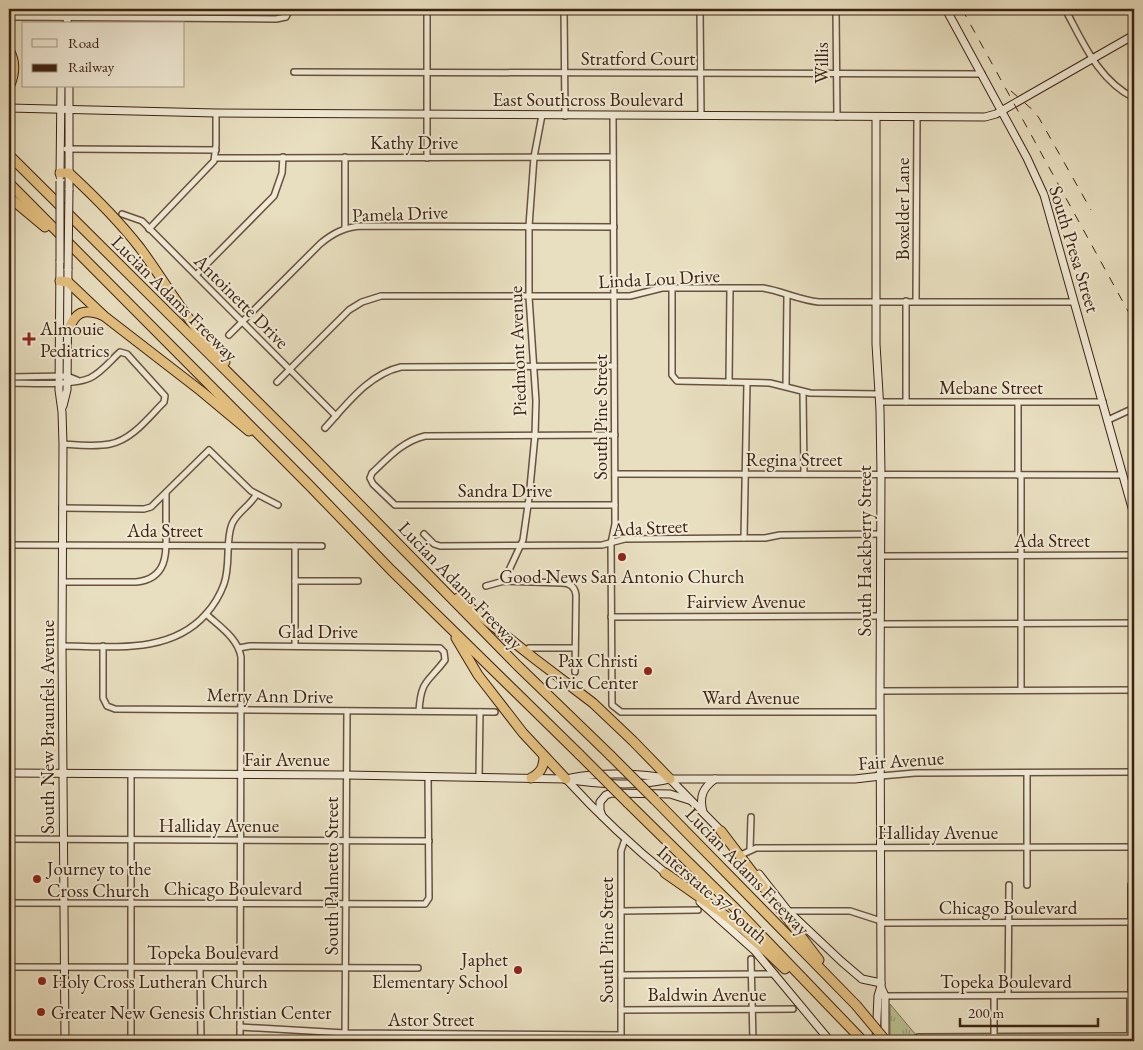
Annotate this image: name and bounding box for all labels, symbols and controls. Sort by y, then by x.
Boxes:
legend [22,22,185,88]
text: Road [68,33,100,52]
street label: Willis [809,42,834,84]
street label: Stratford Court [581,46,695,71]
text: Railway [68,57,115,76]
street label: East Southcross Boulevard [492,87,684,112]
street label: Kathy Drive [370,130,458,155]
street label: Boxelder Lane [890,158,915,260]
street label: South Presa Street [1043,183,1106,316]
street label: Pamela Drive [352,199,448,228]
street label: Lucian Adams Freeway [106,230,244,367]
street label: Antoinette Drive [188,248,294,354]
street label: Linda Lou Drive [598,263,720,294]
street label: Piedmont Avenue [503,285,532,417]
place label: Almouie Pediatrics [39,316,109,363]
marker: Almouie Pediatrics [22,332,36,346]
street label: South Pine Street [588,354,613,480]
street label: Mebane Street [939,375,1043,400]
street label: Regina Street [745,447,843,472]
street label: South Hackberry Street [852,465,877,637]
street label: Sandra Drive [458,478,552,503]
street label: Ada Street [610,513,689,542]
street label: Lucian Adams Freeway [393,516,529,655]
street label: Ada Street [126,518,203,543]
street label: Ada Street [1013,528,1090,553]
marker: Good News San Antonio Church [616,551,628,563]
place label: Good News San Antonio Church [499,564,745,589]
street label: Fairview Avenue [686,589,806,614]
street label: Glad Drive [278,619,358,644]
street label: South New Braunfels Avenue [35,620,60,834]
place label: Pax Christi Civic Center [545,648,639,695]
marker: Pax Christi Civic Center [642,665,654,677]
street label: Merry Ann Drive [207,682,333,709]
street label: Ward Avenue [702,685,800,710]
street label: Fair Avenue [857,745,945,776]
street label: Fair Avenue [244,747,330,772]
street label: South Palmetto Street [319,797,344,955]
street label: Lucian Adams Freeway [680,802,816,941]
street label: Halliday Avenue [159,813,279,838]
street label: Halliday Avenue [878,820,998,845]
street label: Interstate 37 South [652,839,774,950]
place label: Journey to the Cross Church [45,856,151,903]
marker: Journey to the Cross Church [31,873,43,885]
street label: Chicago Boulevard [164,876,303,901]
street label: South Pine Street [594,877,619,1003]
street label: Chicago Boulevard [939,895,1078,920]
street label: Topeka Boulevard [147,940,279,965]
place label: Japhet Elementary School [372,947,508,994]
marker: Japhet Elementary School [512,964,524,976]
place label: Holy Cross Lutheran Church [52,969,268,994]
street label: Topeka Boulevard [940,969,1072,994]
marker: Holy Cross Lutheran Church [36,975,48,987]
street label: Baldwin Avenue [648,982,766,1007]
scale bar [960,995,1098,1027]
place label: Greater New Genesis Christian Center [51,1000,332,1025]
text: 200 m [968,1003,1005,1022]
marker: Greater New Genesis Christian Center [35,1006,47,1018]
street label: Astor Street [387,1007,474,1032]

